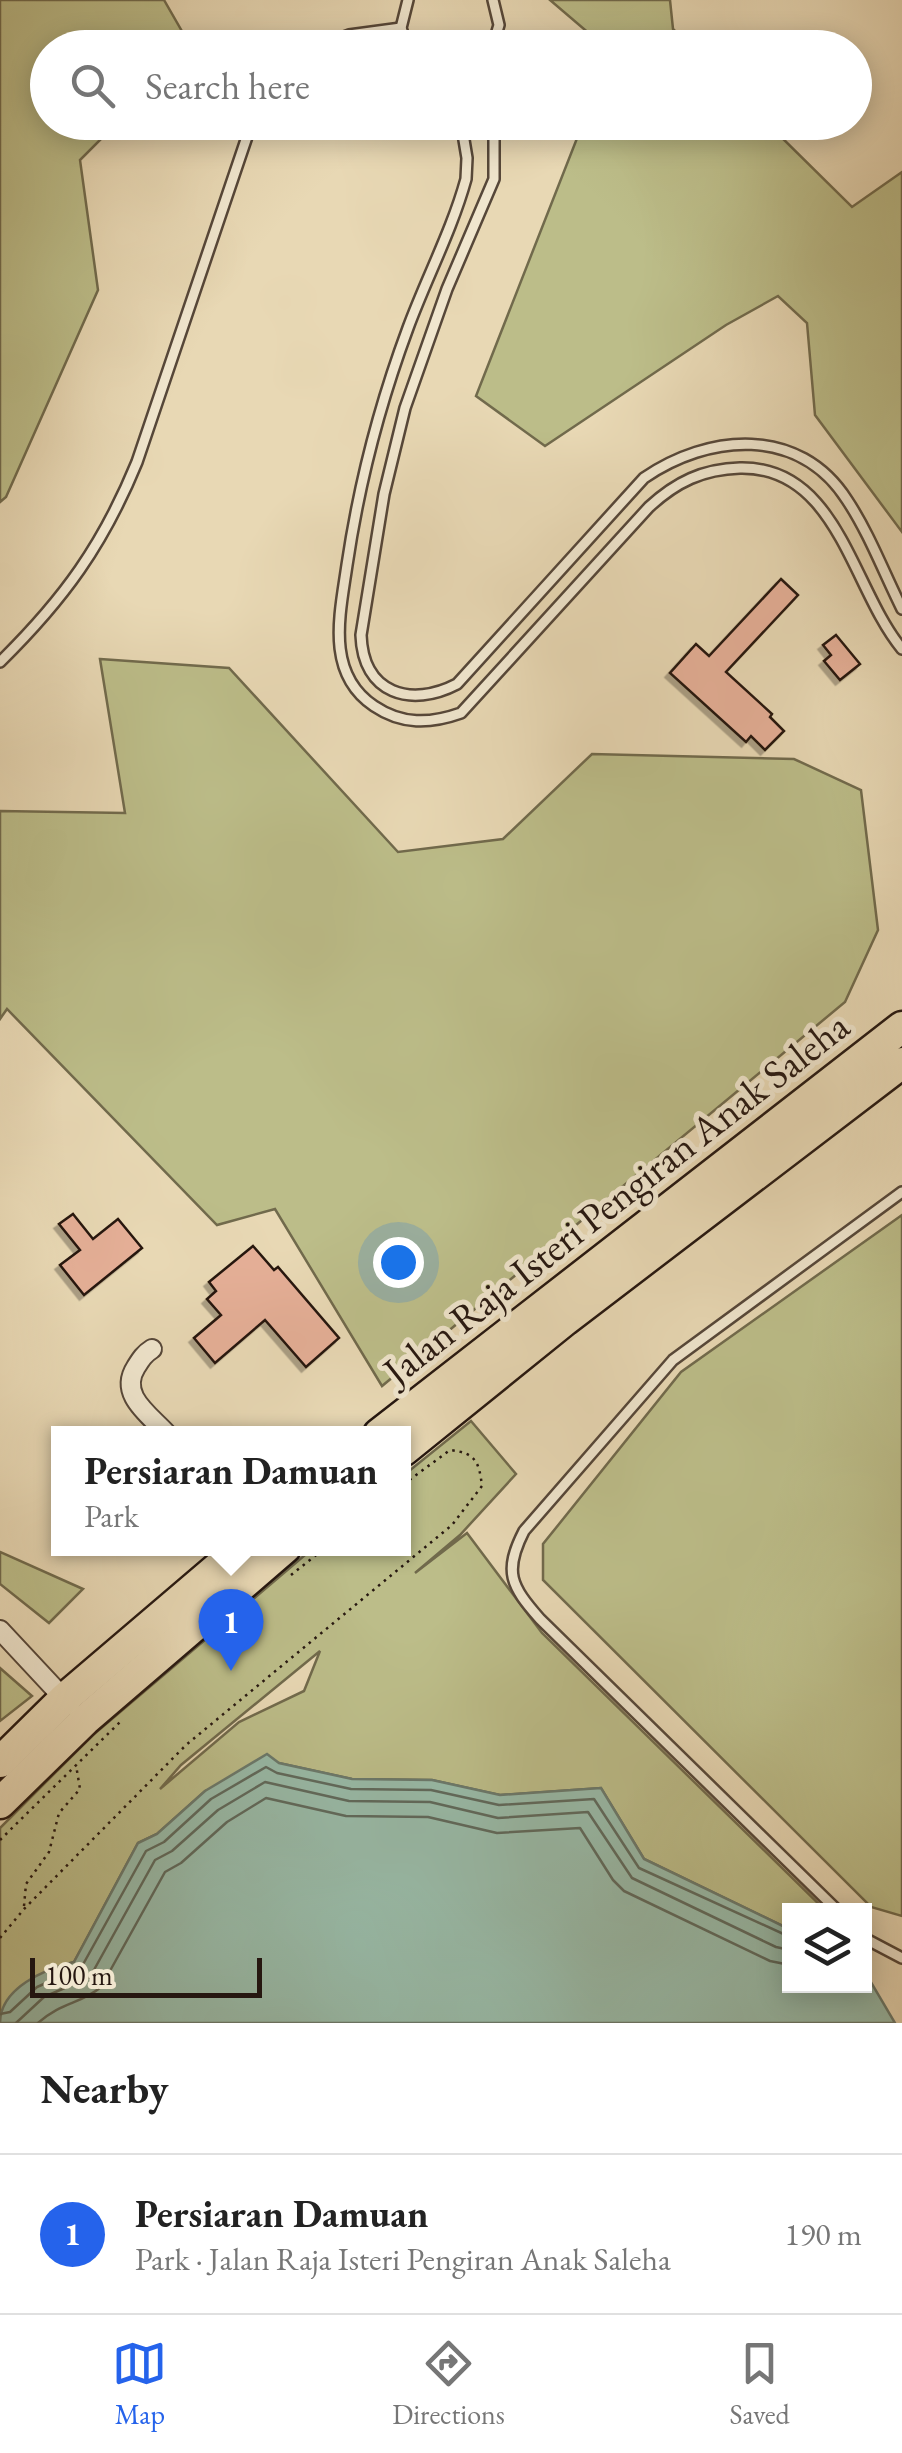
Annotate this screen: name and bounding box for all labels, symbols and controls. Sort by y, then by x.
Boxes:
search box [30,30,872,140]
icon: search [65,58,120,113]
text: Search here [145,61,310,110]
street label: Jalan Raja Isteri Pengiran Anak Saleha [370,1000,860,1398]
your location [373,1237,424,1288]
popup [51,1426,411,1556]
text: Persiaran Damuan [84,1446,378,1495]
text: Park [84,1495,139,1537]
pin: 1 [198,1588,264,1671]
map controls [782,1903,872,1993]
button: layers [782,1903,872,1993]
scale bar [30,1953,262,1998]
text: 100 m [45,1957,113,1993]
text: Nearby [40,2061,169,2116]
text: Persiaran Damuan [135,2189,428,2238]
text: 1 [64,2213,81,2255]
text: 190 m [785,2213,862,2255]
text: Park · Jalan Raja Isteri Pengiran Anak Saleha [135,2238,671,2280]
tab: Map [112,2336,167,2432]
tab: Directions [392,2336,505,2432]
tab: Saved [730,2336,790,2432]

